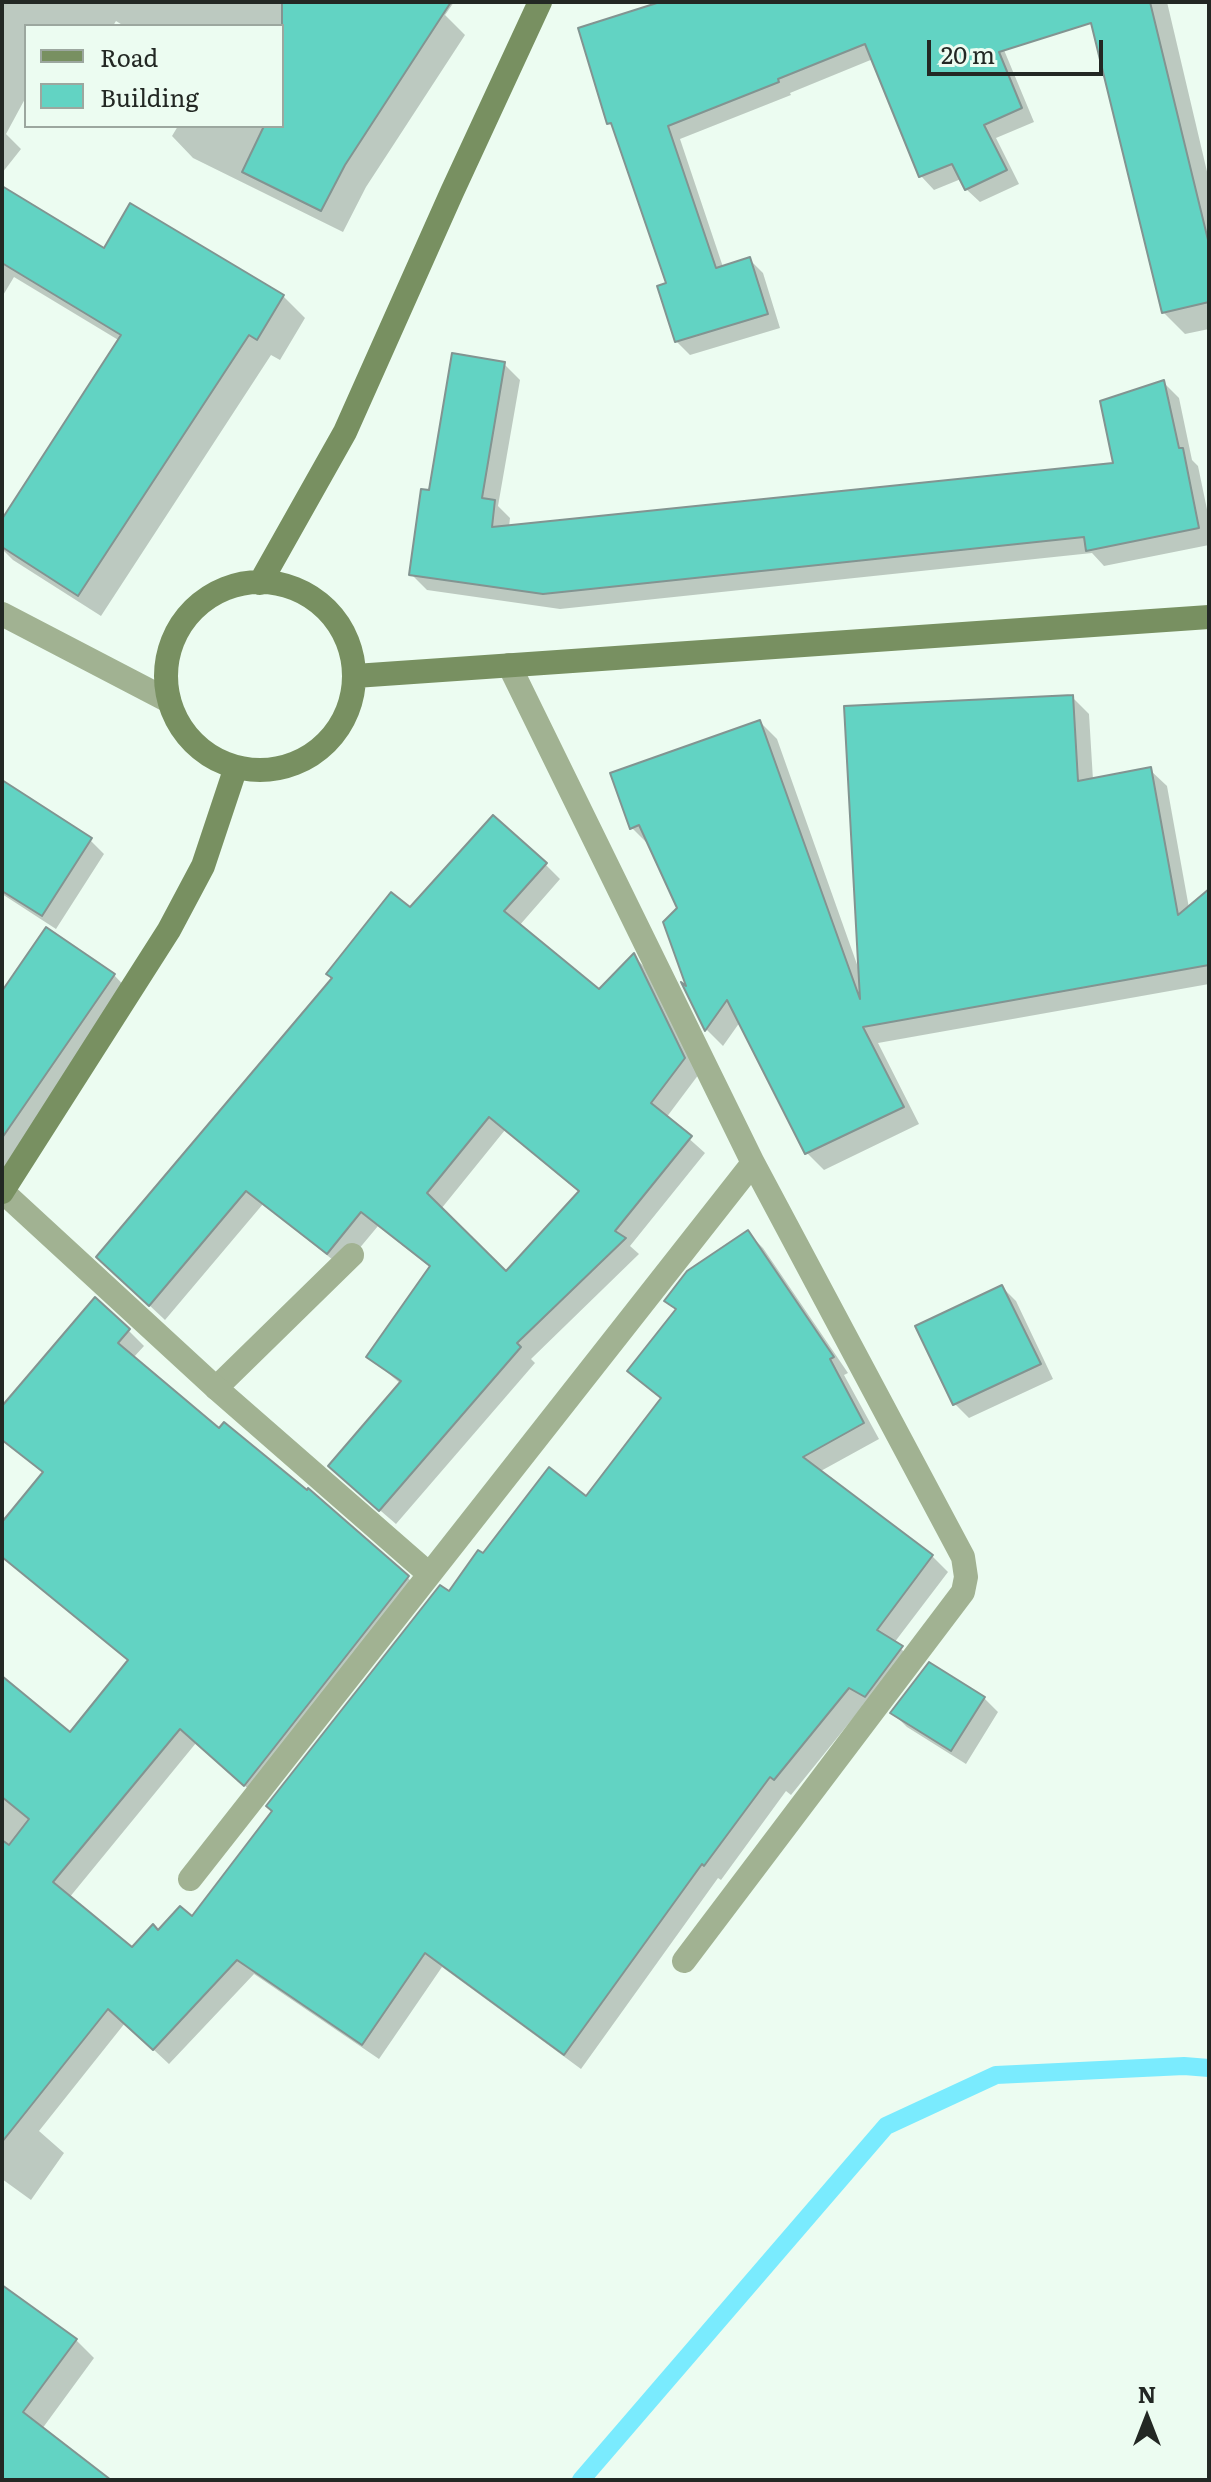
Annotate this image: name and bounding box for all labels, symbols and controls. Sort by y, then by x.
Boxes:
legend [24,24,284,128]
scale bar [931,24,1107,74]
text: 20 m [941,36,995,71]
text: Road [100,39,158,74]
text: Building [100,79,199,114]
text: N [1138,2377,1156,2410]
north arrow [1107,2378,1187,2458]

